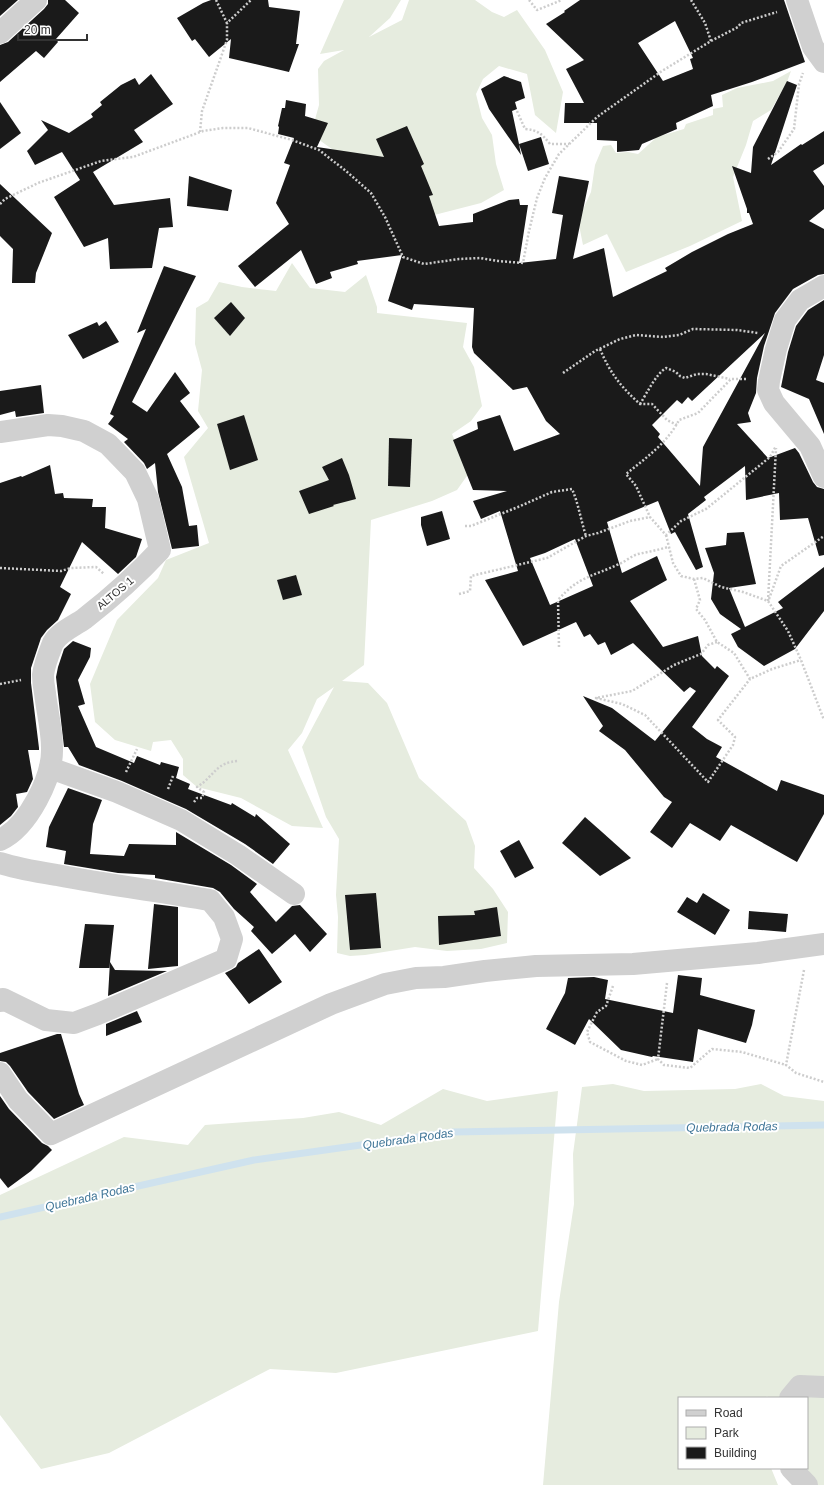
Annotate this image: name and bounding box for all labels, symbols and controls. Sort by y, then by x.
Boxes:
scale bar [18,16,87,42]
text: 20 m [24,23,51,37]
street label: ALTOS 1 [94,574,136,612]
water label: Quebrada Rodas [686,1119,778,1135]
water label: Quebrada Rodas [362,1126,454,1152]
water label: Quebrada Rodas [44,1180,136,1214]
legend [678,1397,808,1469]
text: Road [714,1406,743,1420]
text: Park [714,1426,740,1440]
text: Building [714,1446,757,1460]

